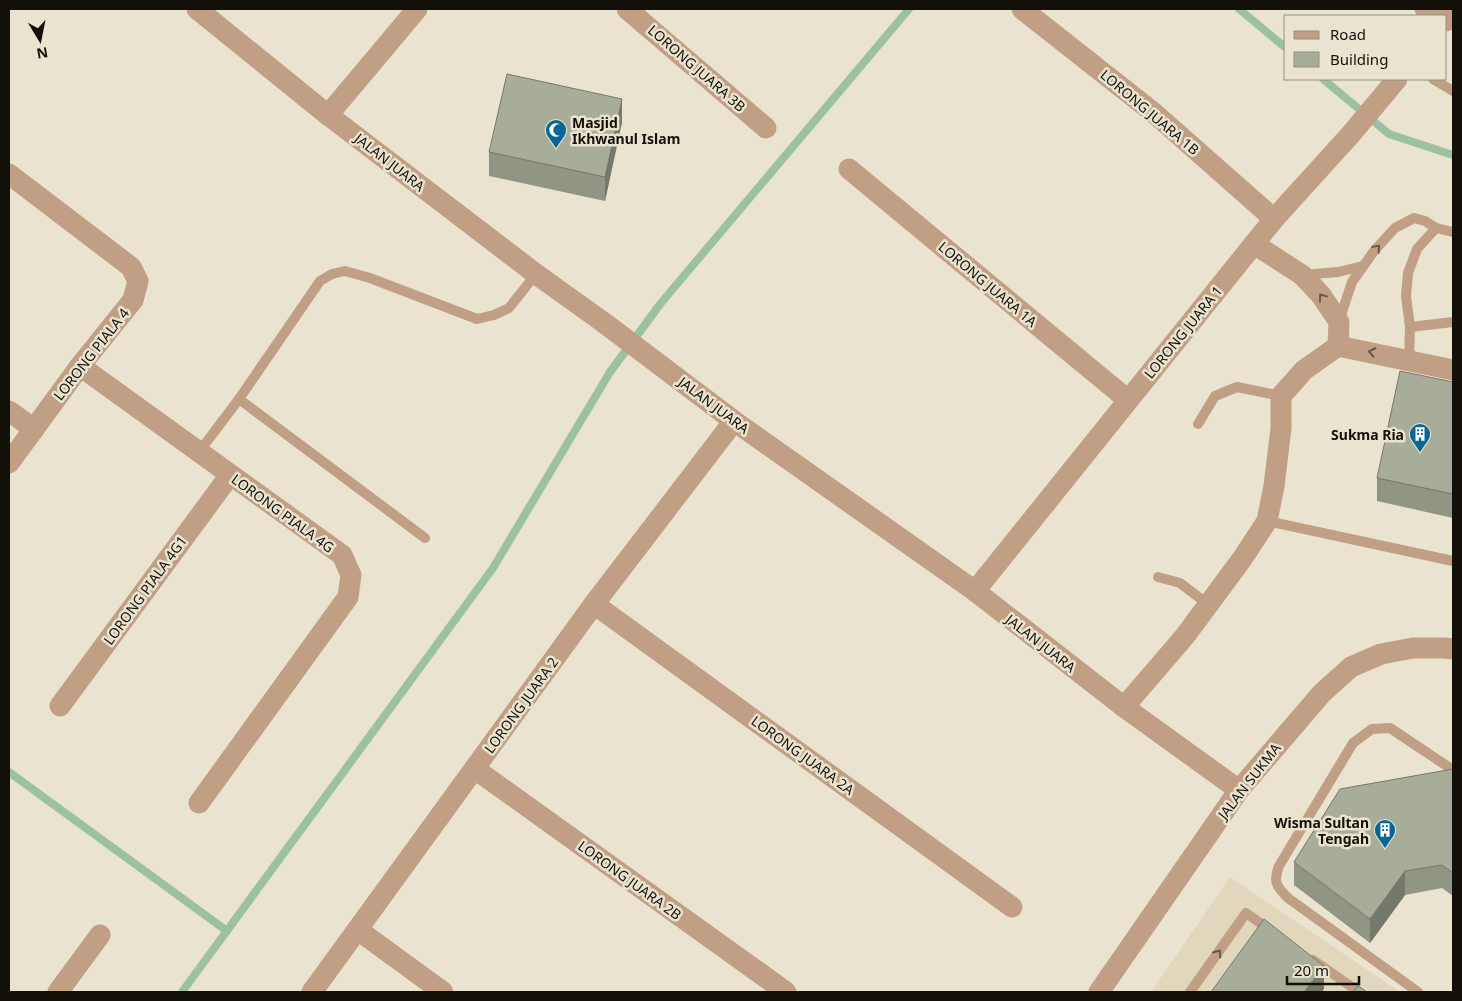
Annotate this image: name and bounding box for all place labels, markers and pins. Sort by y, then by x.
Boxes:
place label: Masjid Ikhwanul Islam [572,113,680,148]
mosque icon: Masjid Ikhwanul Islam [544,118,568,149]
building icon: Sukma Ria [1408,422,1432,453]
place label: Sukma Ria [1331,425,1404,444]
place label: Wisma Sultan Tengah [1274,813,1369,848]
building icon: Wisma Sultan Tengah [1373,818,1397,849]

